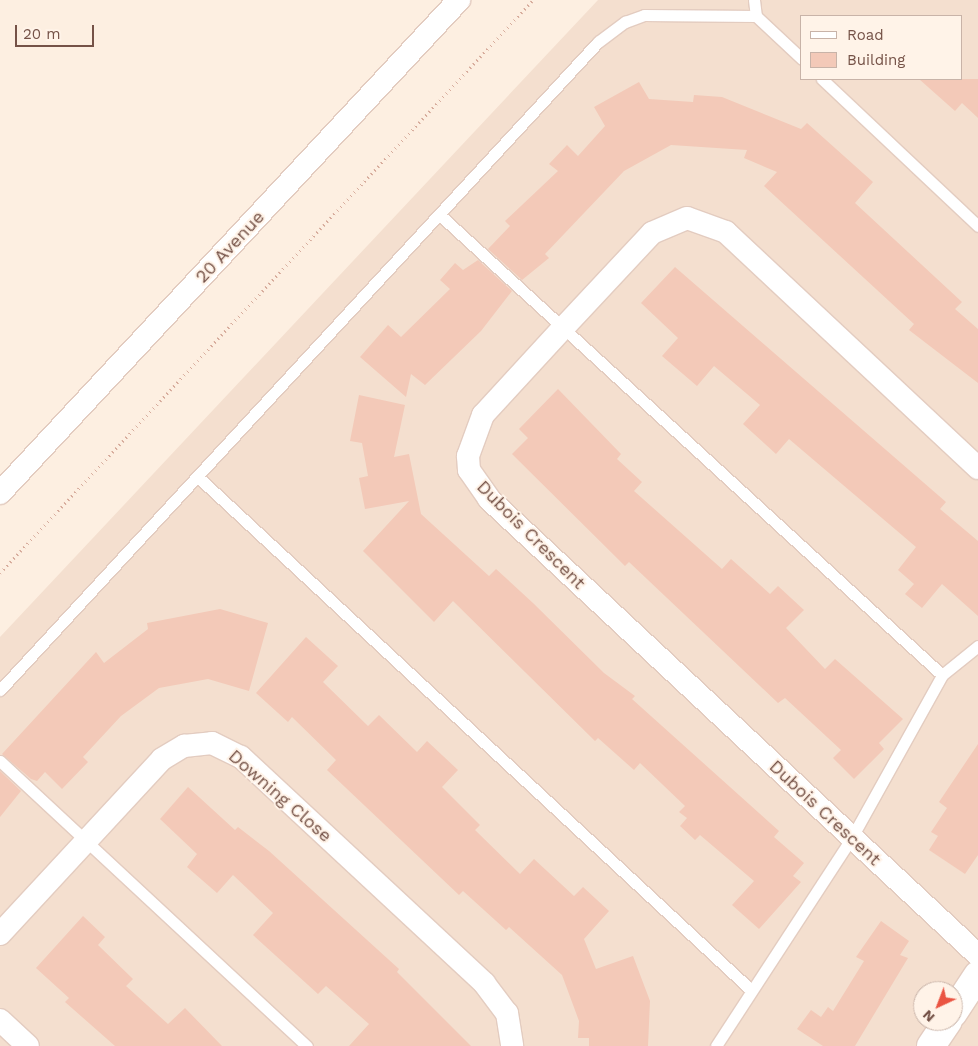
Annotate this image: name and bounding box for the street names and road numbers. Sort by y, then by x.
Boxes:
street label: 20 Avenue [191,206,269,288]
street label: Dubois Crescent [472,476,590,594]
street label: Downing Close [224,745,336,847]
street label: Dubois Crescent [765,756,885,870]

